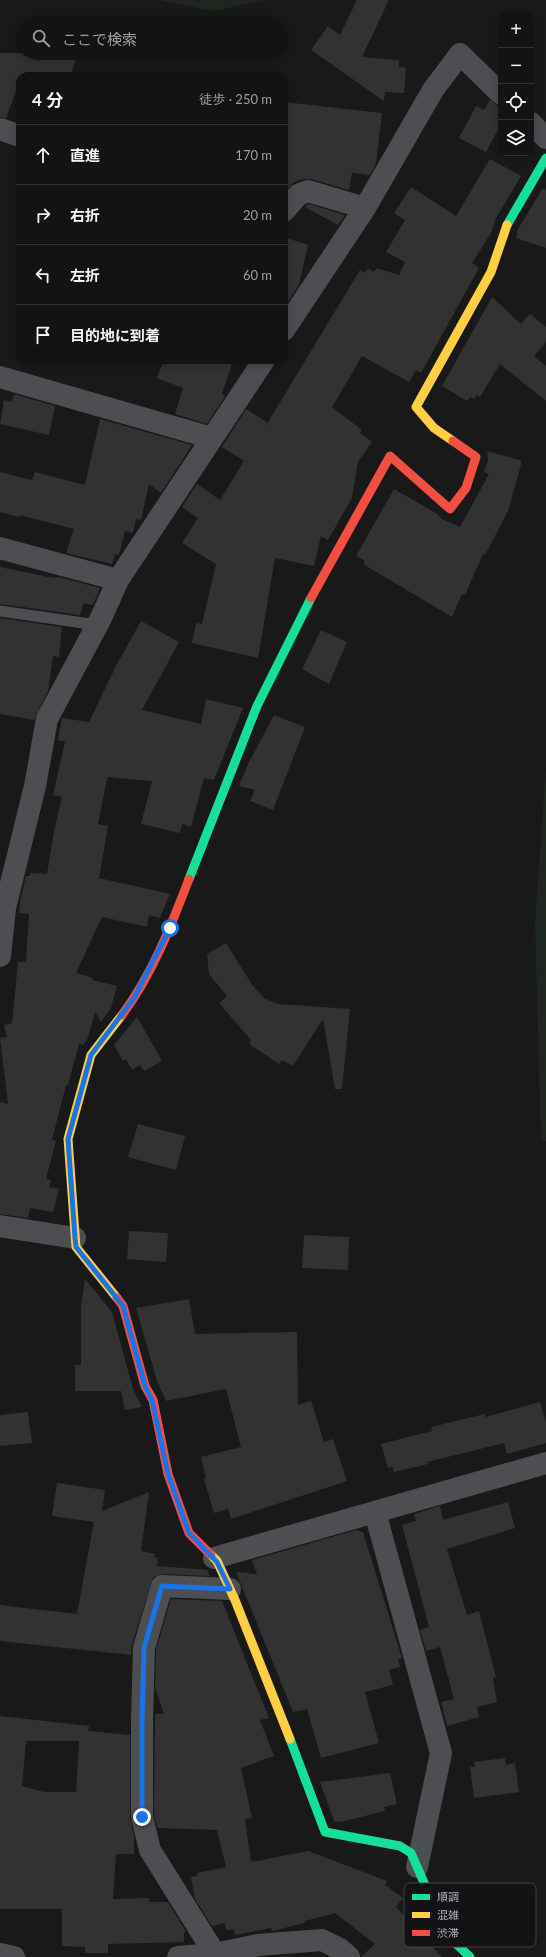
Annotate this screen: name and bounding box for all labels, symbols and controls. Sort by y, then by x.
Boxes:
map controls [498,12,534,156]
button: + [498,12,534,48]
search box [16,16,288,60]
icon: search [30,27,52,49]
text: ここで検索 [62,30,137,48]
button: − [498,48,534,84]
button: locate [498,84,534,120]
text: 4 分 [32,89,63,110]
text: 徒歩 · 250 m [199,91,272,107]
button: layers [498,120,534,156]
icon: ahead [32,144,54,166]
text: 直進 [70,146,100,164]
text: 170 m [235,147,272,163]
icon: right [32,204,54,226]
text: 右折 [70,206,100,224]
text: 20 m [243,207,272,223]
icon: left [32,264,54,286]
text: 左折 [70,266,100,284]
text: 60 m [243,267,272,283]
icon: arrive [32,324,54,346]
text: 目的地に到着 [70,326,160,344]
route start [161,919,179,937]
route end [133,1808,151,1826]
legend [404,1883,536,1947]
text: 順調 [437,1890,459,1903]
text: 混雑 [437,1908,459,1921]
text: 渋滞 [437,1926,459,1939]

